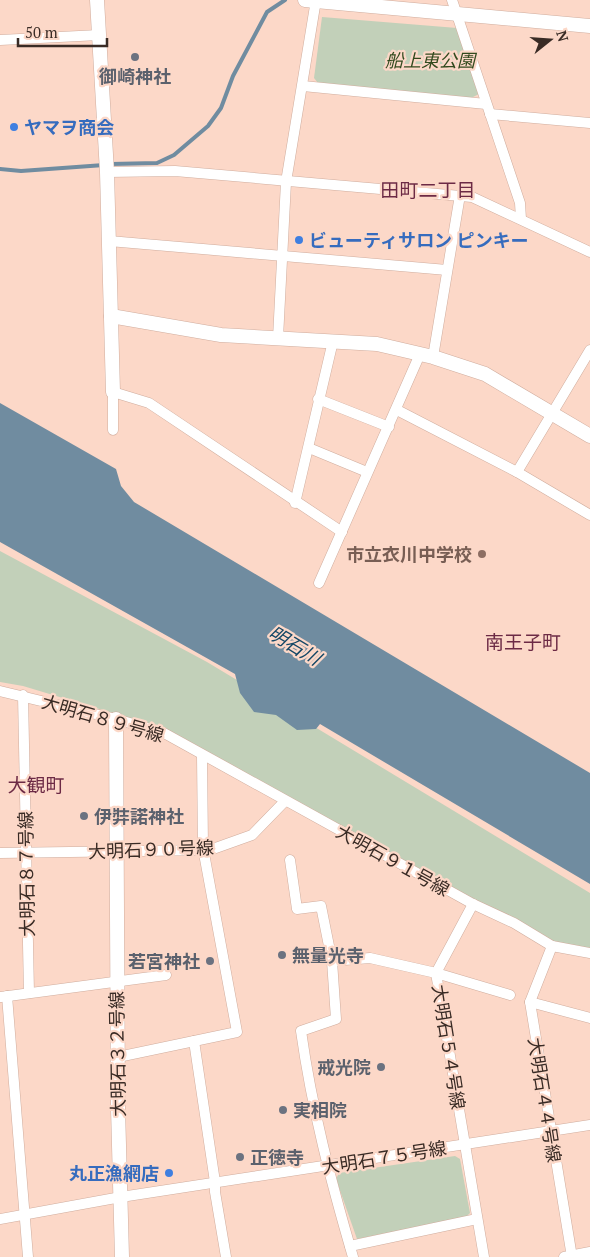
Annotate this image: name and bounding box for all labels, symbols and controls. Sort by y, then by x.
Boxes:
scale bar [18,15,106,47]
north arrow [525,15,575,65]
text: 50 m [25,22,58,42]
text: N [552,28,574,44]
park label: 船上東公園 [385,48,478,72]
marker: 御崎神社 [129,51,141,63]
place label: 御崎神社 [98,64,171,88]
place label: ヤマヲ商会 [24,115,114,139]
marker: ヤマヲ商会 [8,121,20,133]
district label: 田町二丁目 [380,177,476,202]
place label: ビューティサロン ピンキー [309,228,529,252]
marker: ビューティサロン ピンキー [293,234,305,246]
place label: 市立衣川中学校 [346,542,472,566]
marker: 市立衣川中学校 [476,548,488,560]
water label: 明石川 [264,620,328,671]
district label: 南王子町 [485,629,561,654]
street label: 大明石８９号線 [39,689,167,747]
district label: 大観町 [7,772,65,797]
place label: 伊弉諾神社 [94,804,184,828]
marker: 伊弉諾神社 [78,810,90,822]
street label: 大明石８７号線 [13,811,39,937]
street label: 大明石９１号線 [332,819,454,901]
street label: 大明石９０号線 [88,835,214,863]
place label: 無量光寺 [292,943,364,967]
place label: 若宮神社 [128,949,200,973]
marker: 無量光寺 [276,949,288,961]
marker: 若宮神社 [204,955,216,967]
street label: 大明石５４号線 [427,983,471,1111]
street label: 大明石３２号線 [104,991,130,1117]
street label: 大明石４４号線 [523,1036,567,1164]
place label: 戒光院 [317,1055,371,1079]
marker: 戒光院 [375,1061,387,1073]
place label: 実相院 [293,1098,347,1122]
marker: 実相院 [277,1104,289,1116]
street label: 大明石７５号線 [320,1135,448,1179]
place label: 正徳寺 [250,1145,304,1169]
marker: 正徳寺 [234,1151,246,1163]
place label: 丸正漁網店 [69,1161,159,1185]
marker: 丸正漁網店 [163,1167,175,1179]

